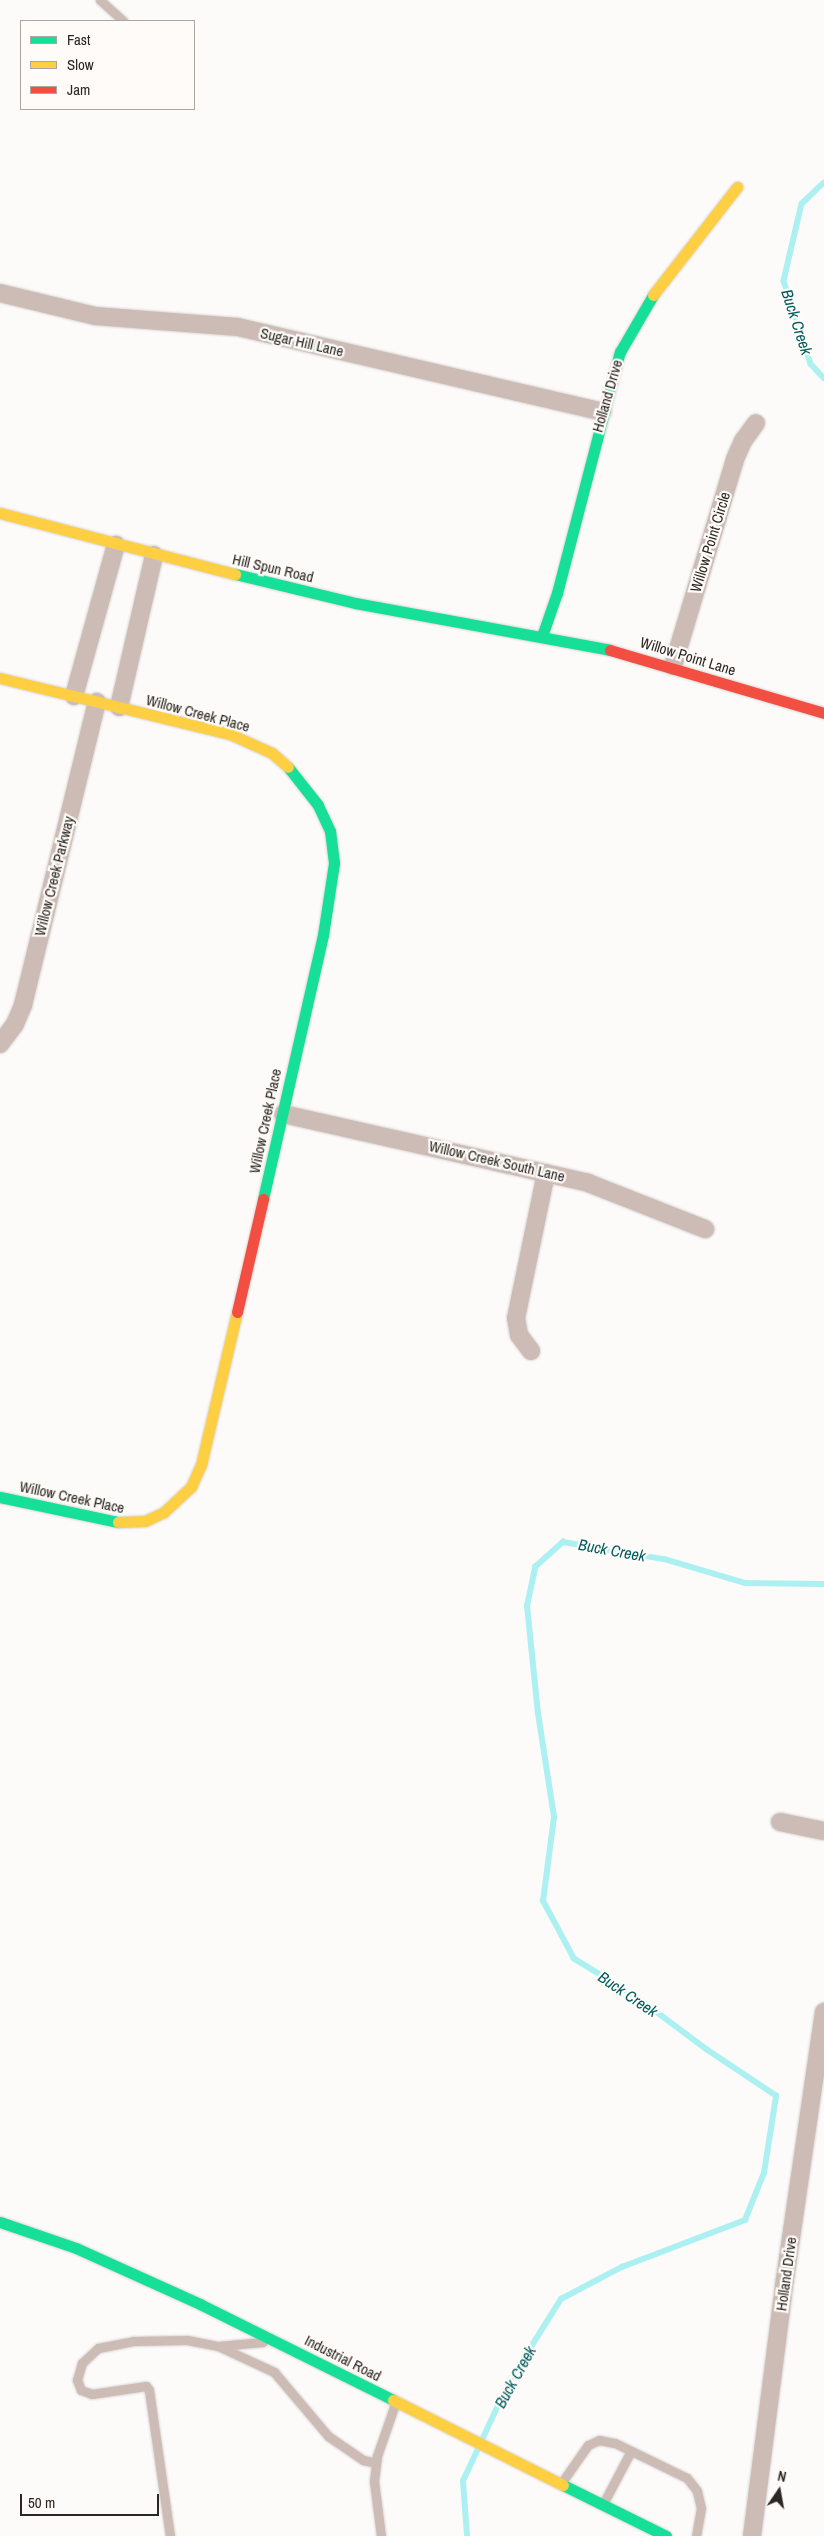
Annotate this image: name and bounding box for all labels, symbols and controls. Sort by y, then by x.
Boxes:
legend [20,20,195,110]
text: Fast [67,29,90,50]
text: Slow [67,54,94,75]
text: Jam [67,79,90,100]
water label: Buck Creek [777,287,817,357]
street label: Sugar Hill Lane [259,324,345,360]
street label: Holland Drive [588,358,626,434]
street label: Willow Point Circle [686,490,734,594]
street label: Hill Spun Road [231,550,315,586]
street label: Willow Point Lane [638,633,738,679]
street label: Willow Creek Place [144,691,252,735]
street label: Willow Creek Parkway [30,814,78,938]
street label: Willow Creek Place [245,1067,285,1175]
street label: Willow Creek South Lane [427,1137,567,1185]
street label: Willow Creek Place [18,1477,126,1517]
water label: Buck Creek [577,1535,647,1565]
water label: Buck Creek [595,1967,661,2021]
street label: Holland Drive [772,2236,800,2312]
street label: Industrial Road [302,2331,384,2385]
water label: Buck Creek [490,2343,540,2411]
north arrow [754,2466,804,2516]
text: N [776,2467,788,2486]
scale bar [22,2484,161,2516]
text: 50 m [28,2492,55,2513]

